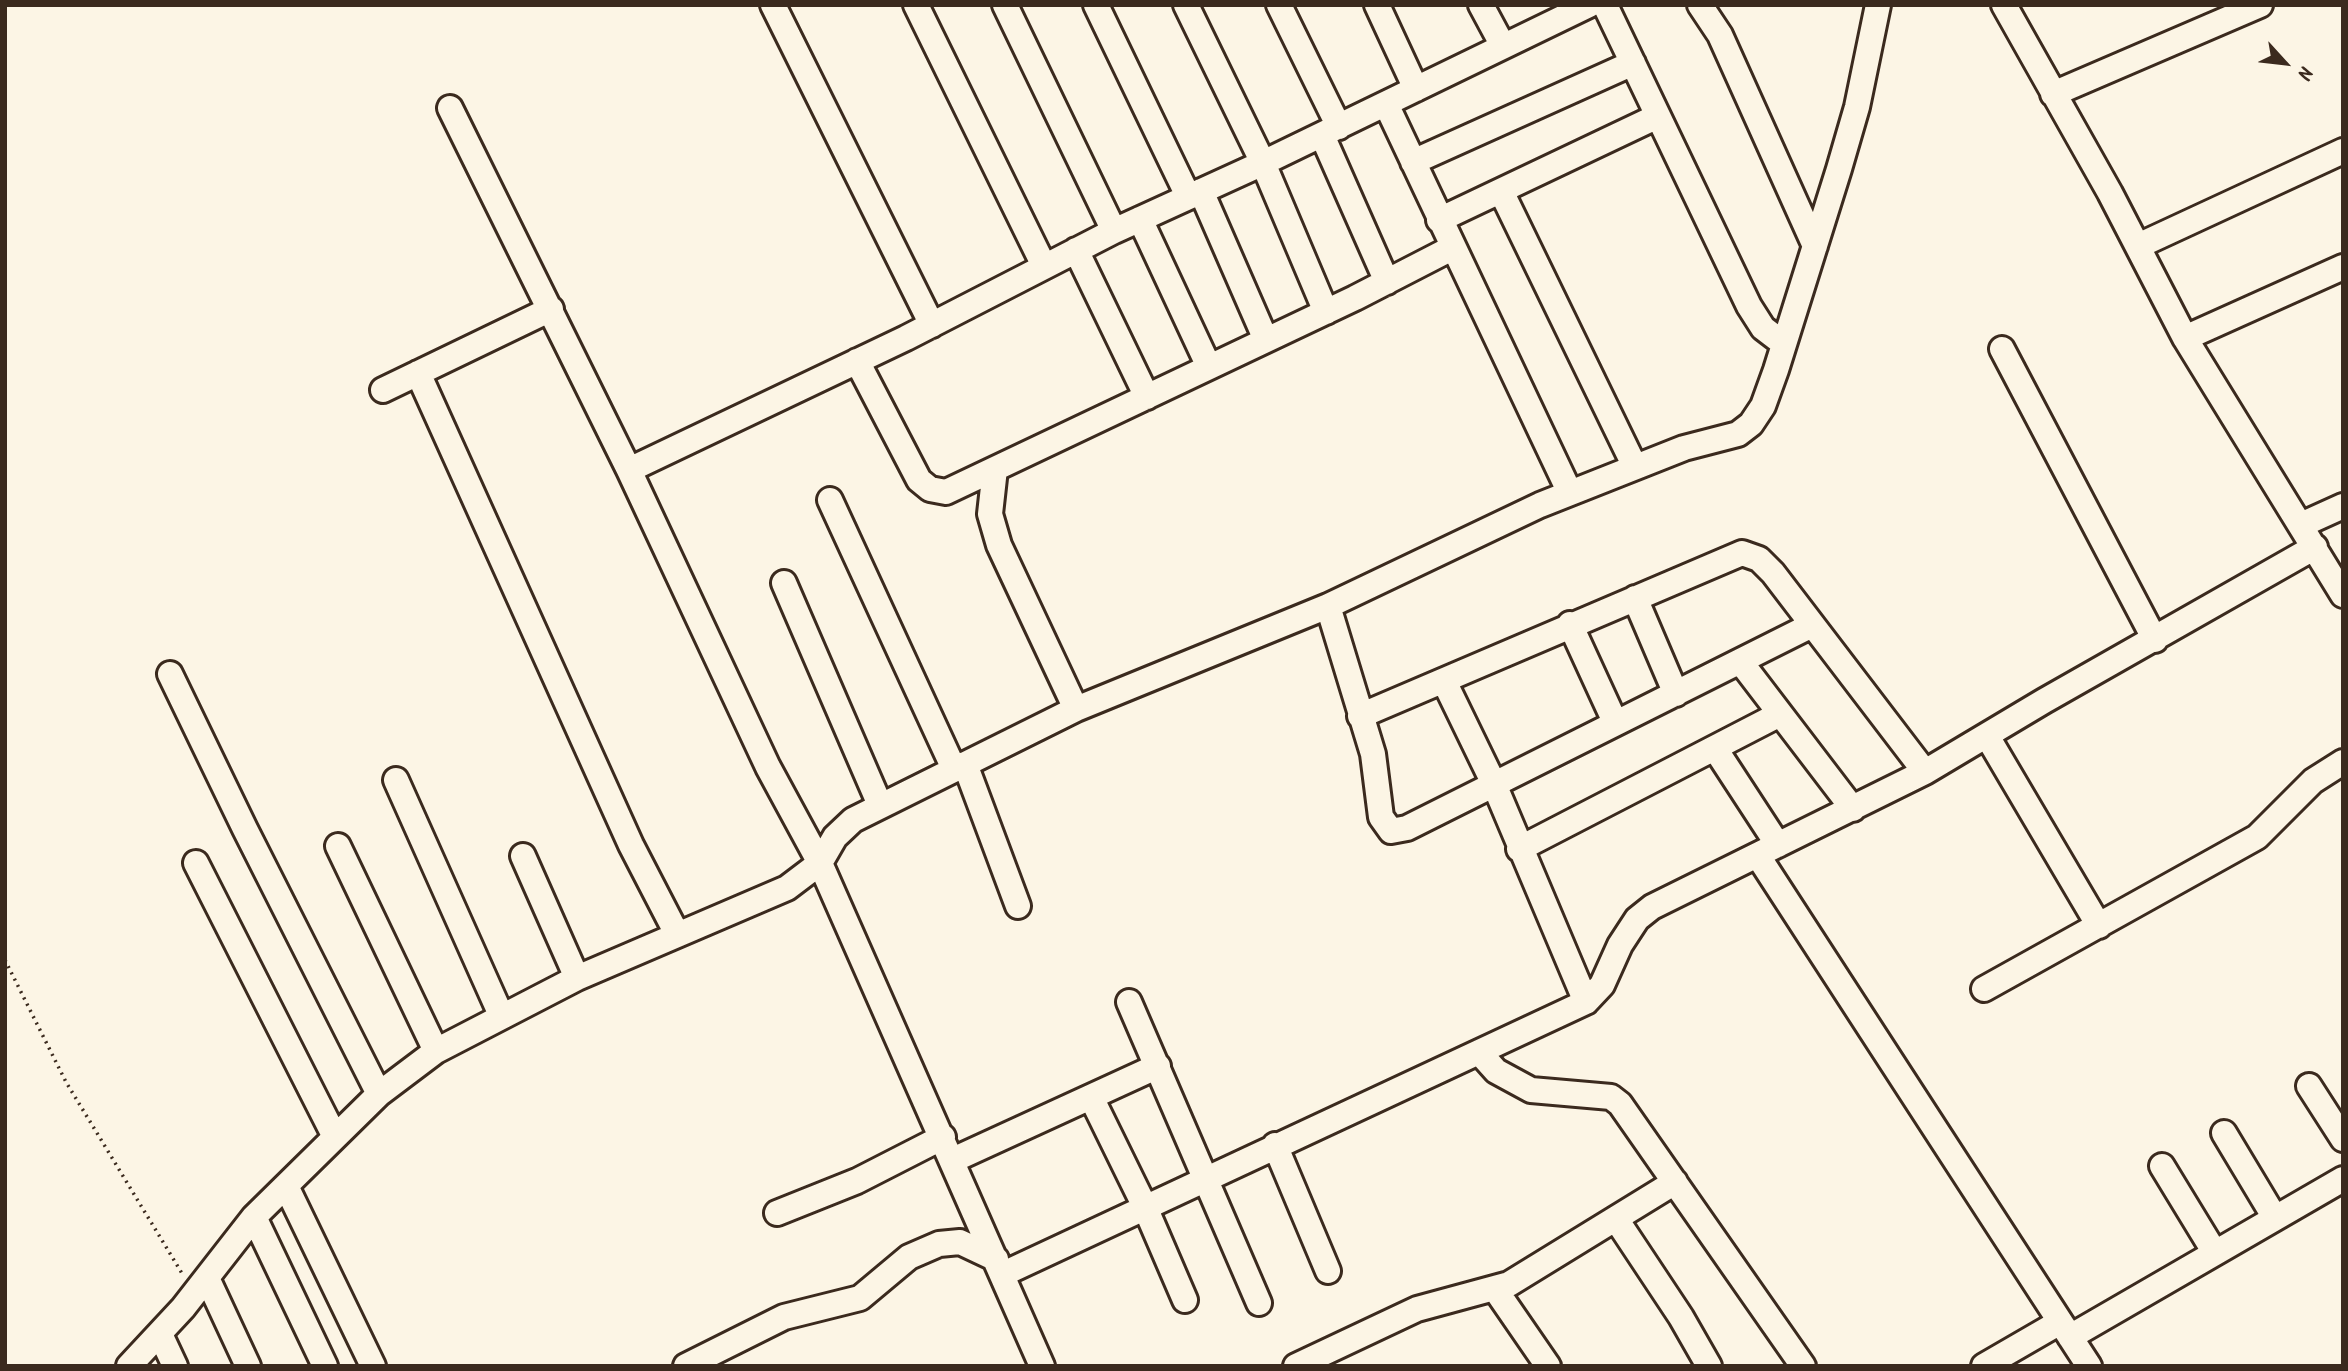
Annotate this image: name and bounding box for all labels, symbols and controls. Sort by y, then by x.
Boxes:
north arrow [2250,28,2320,98]
text: N [2288,60,2320,85]

